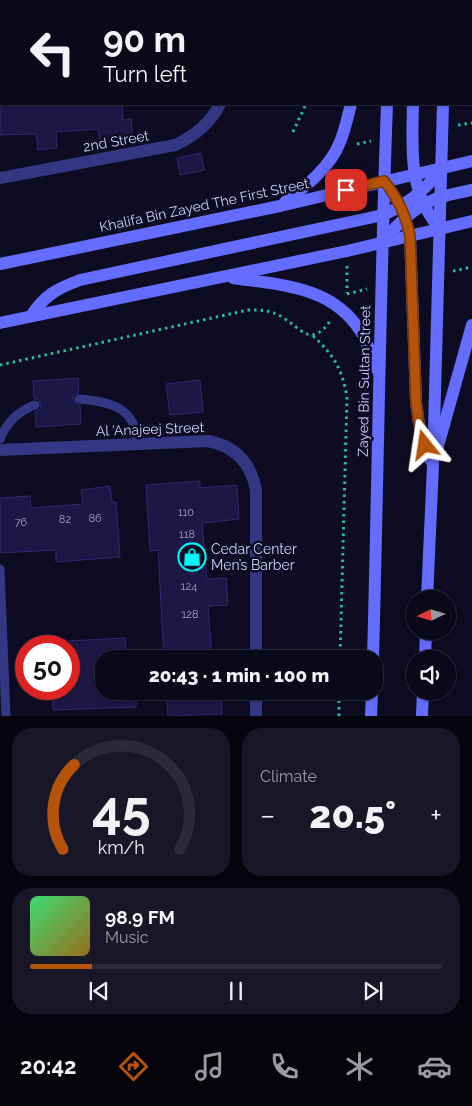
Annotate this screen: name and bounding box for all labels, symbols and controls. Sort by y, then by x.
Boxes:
text: 90 m [103,19,186,60]
icon: left [20,20,85,85]
text: Turn left [103,61,187,87]
street label: 2nd Street [82,127,150,155]
pin [325,169,367,211]
street label: Khalifa Bin Zayed The First Street [98,175,310,235]
icon: arrive [332,176,360,204]
street label: Zayed Bin Sultan Street [355,305,373,457]
position arrow [398,418,450,470]
street label: Al 'Anajeej Street [96,419,205,439]
house number: 110 [178,506,194,519]
house number: 86 [88,512,102,525]
house number: 82 [59,513,71,526]
house number: 76 [15,516,28,529]
house number: 118 [179,528,195,541]
place label: Cedar Center Men’s Barber [211,541,297,573]
shop icon: Cedar Center Men’s Barber [177,542,207,572]
house number: 124 [181,580,197,593]
north arrow [406,590,456,640]
map controls [406,590,456,700]
house number: 128 [182,608,198,621]
speed limit sign: 50 [15,635,80,700]
button: sound [406,650,456,700]
text: 20:43 · 1 min · 100 m [149,664,329,686]
text: Climate [260,767,317,786]
text: 45 [92,779,150,840]
text: 20.5° [309,792,396,837]
text: − [260,799,275,832]
text: + [430,799,442,832]
text: km/h [97,837,145,858]
text: 98.9 FM [105,906,175,928]
text: Music [105,928,149,947]
icon: previous [85,977,113,1005]
icon: pause [222,977,250,1005]
icon: next [359,977,387,1005]
icon: directions [116,1049,151,1084]
icon: music [192,1049,227,1084]
icon: phone [267,1049,302,1084]
icon: climate [342,1049,377,1084]
icon: car [417,1049,452,1084]
text: 20:42 [20,1053,76,1079]

